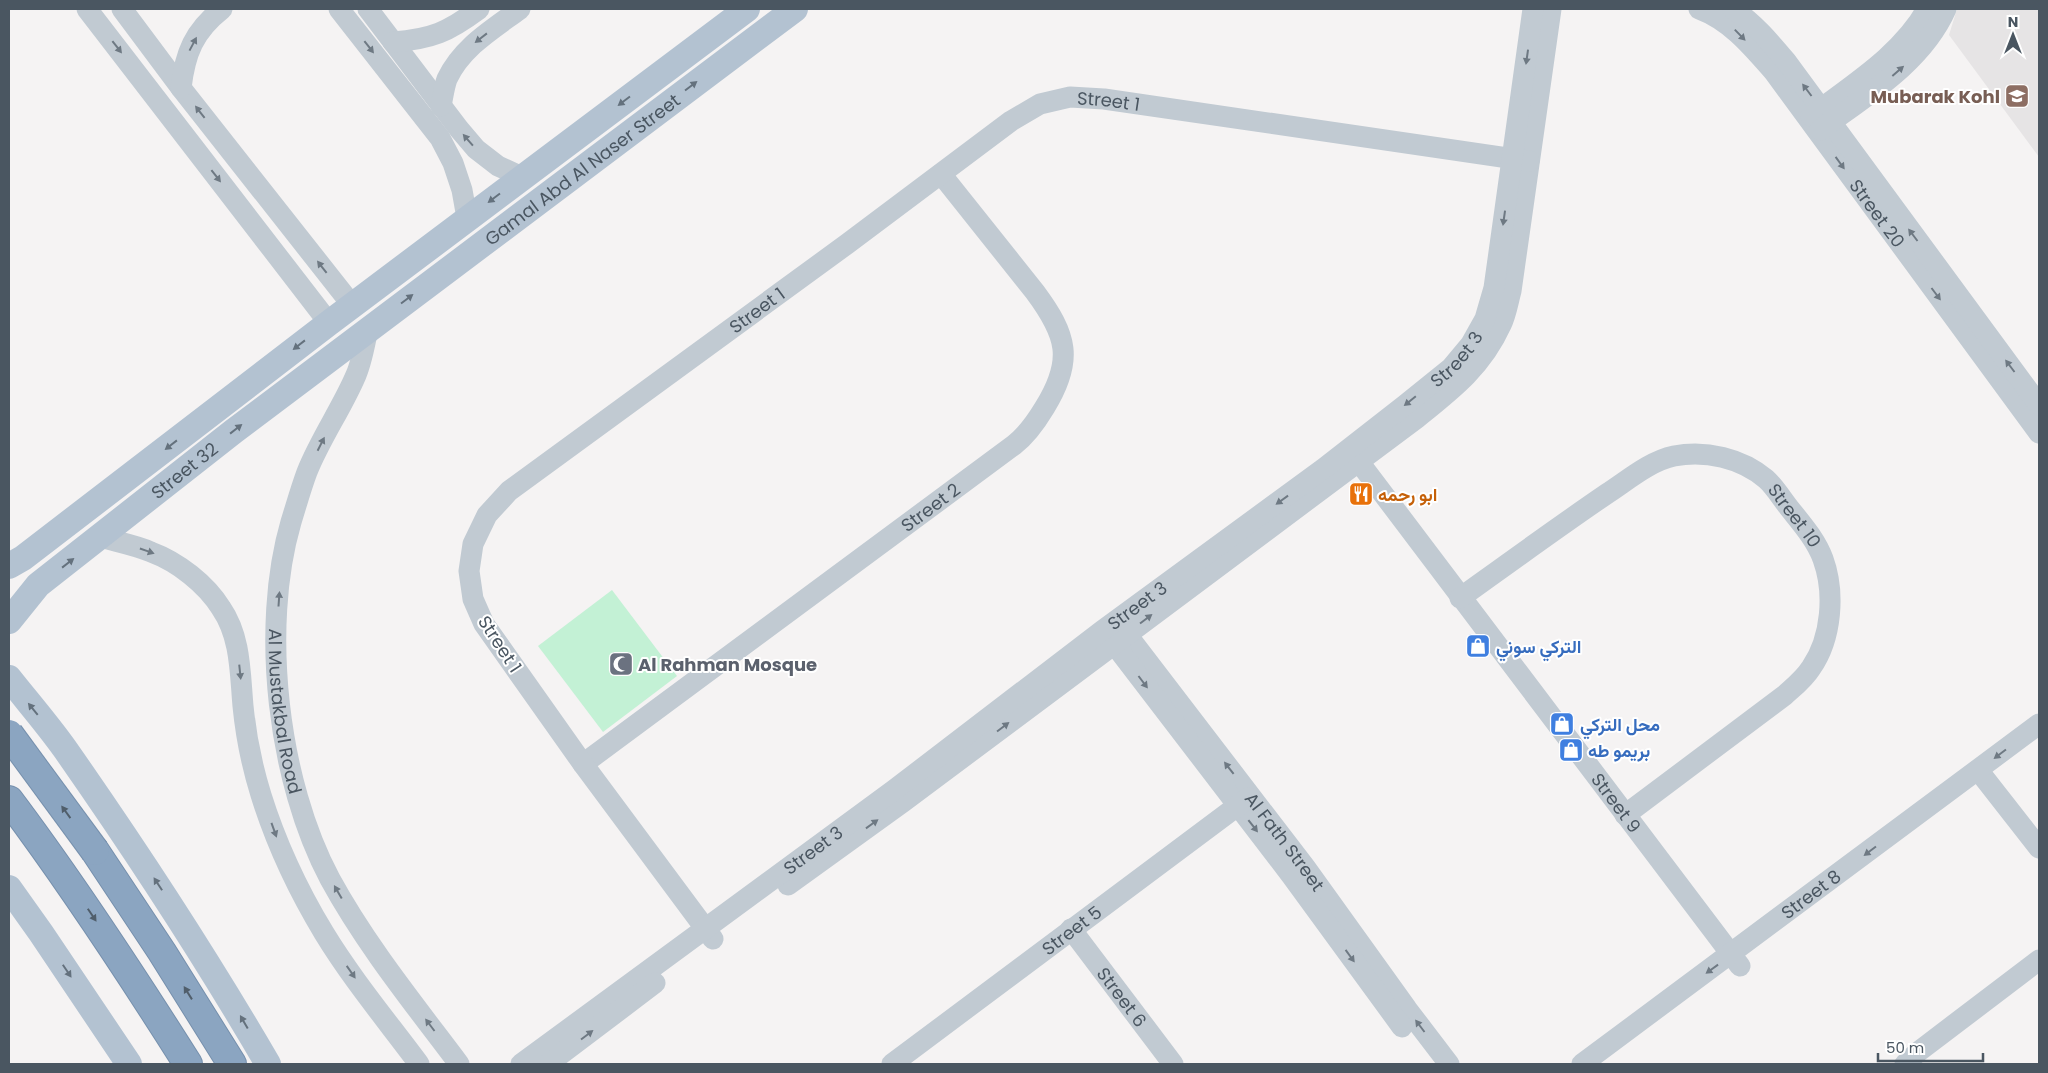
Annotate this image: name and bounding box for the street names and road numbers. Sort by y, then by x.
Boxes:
street label: Street 1 [1076,85,1142,117]
street label: Gamal Abd Al Naser Street [479,88,685,251]
street label: Street 20 [1844,174,1911,252]
street label: Street 1 [724,281,790,339]
street label: Street 3 [1425,326,1488,393]
street label: Street 32 [145,436,223,504]
street label: Street 2 [895,477,965,537]
street label: Street 10 [1763,478,1827,552]
street label: Street 3 [1102,575,1172,635]
street label: Street 1 [472,611,528,677]
street label: Al Mustakbal Road [263,629,309,796]
street label: Street 9 [1586,768,1647,838]
street label: Al Fath Street [1239,787,1331,896]
street label: Street 3 [778,819,848,880]
street label: Street 8 [1776,863,1846,924]
street label: Street 5 [1036,899,1107,961]
street label: Street 6 [1091,962,1153,1032]

